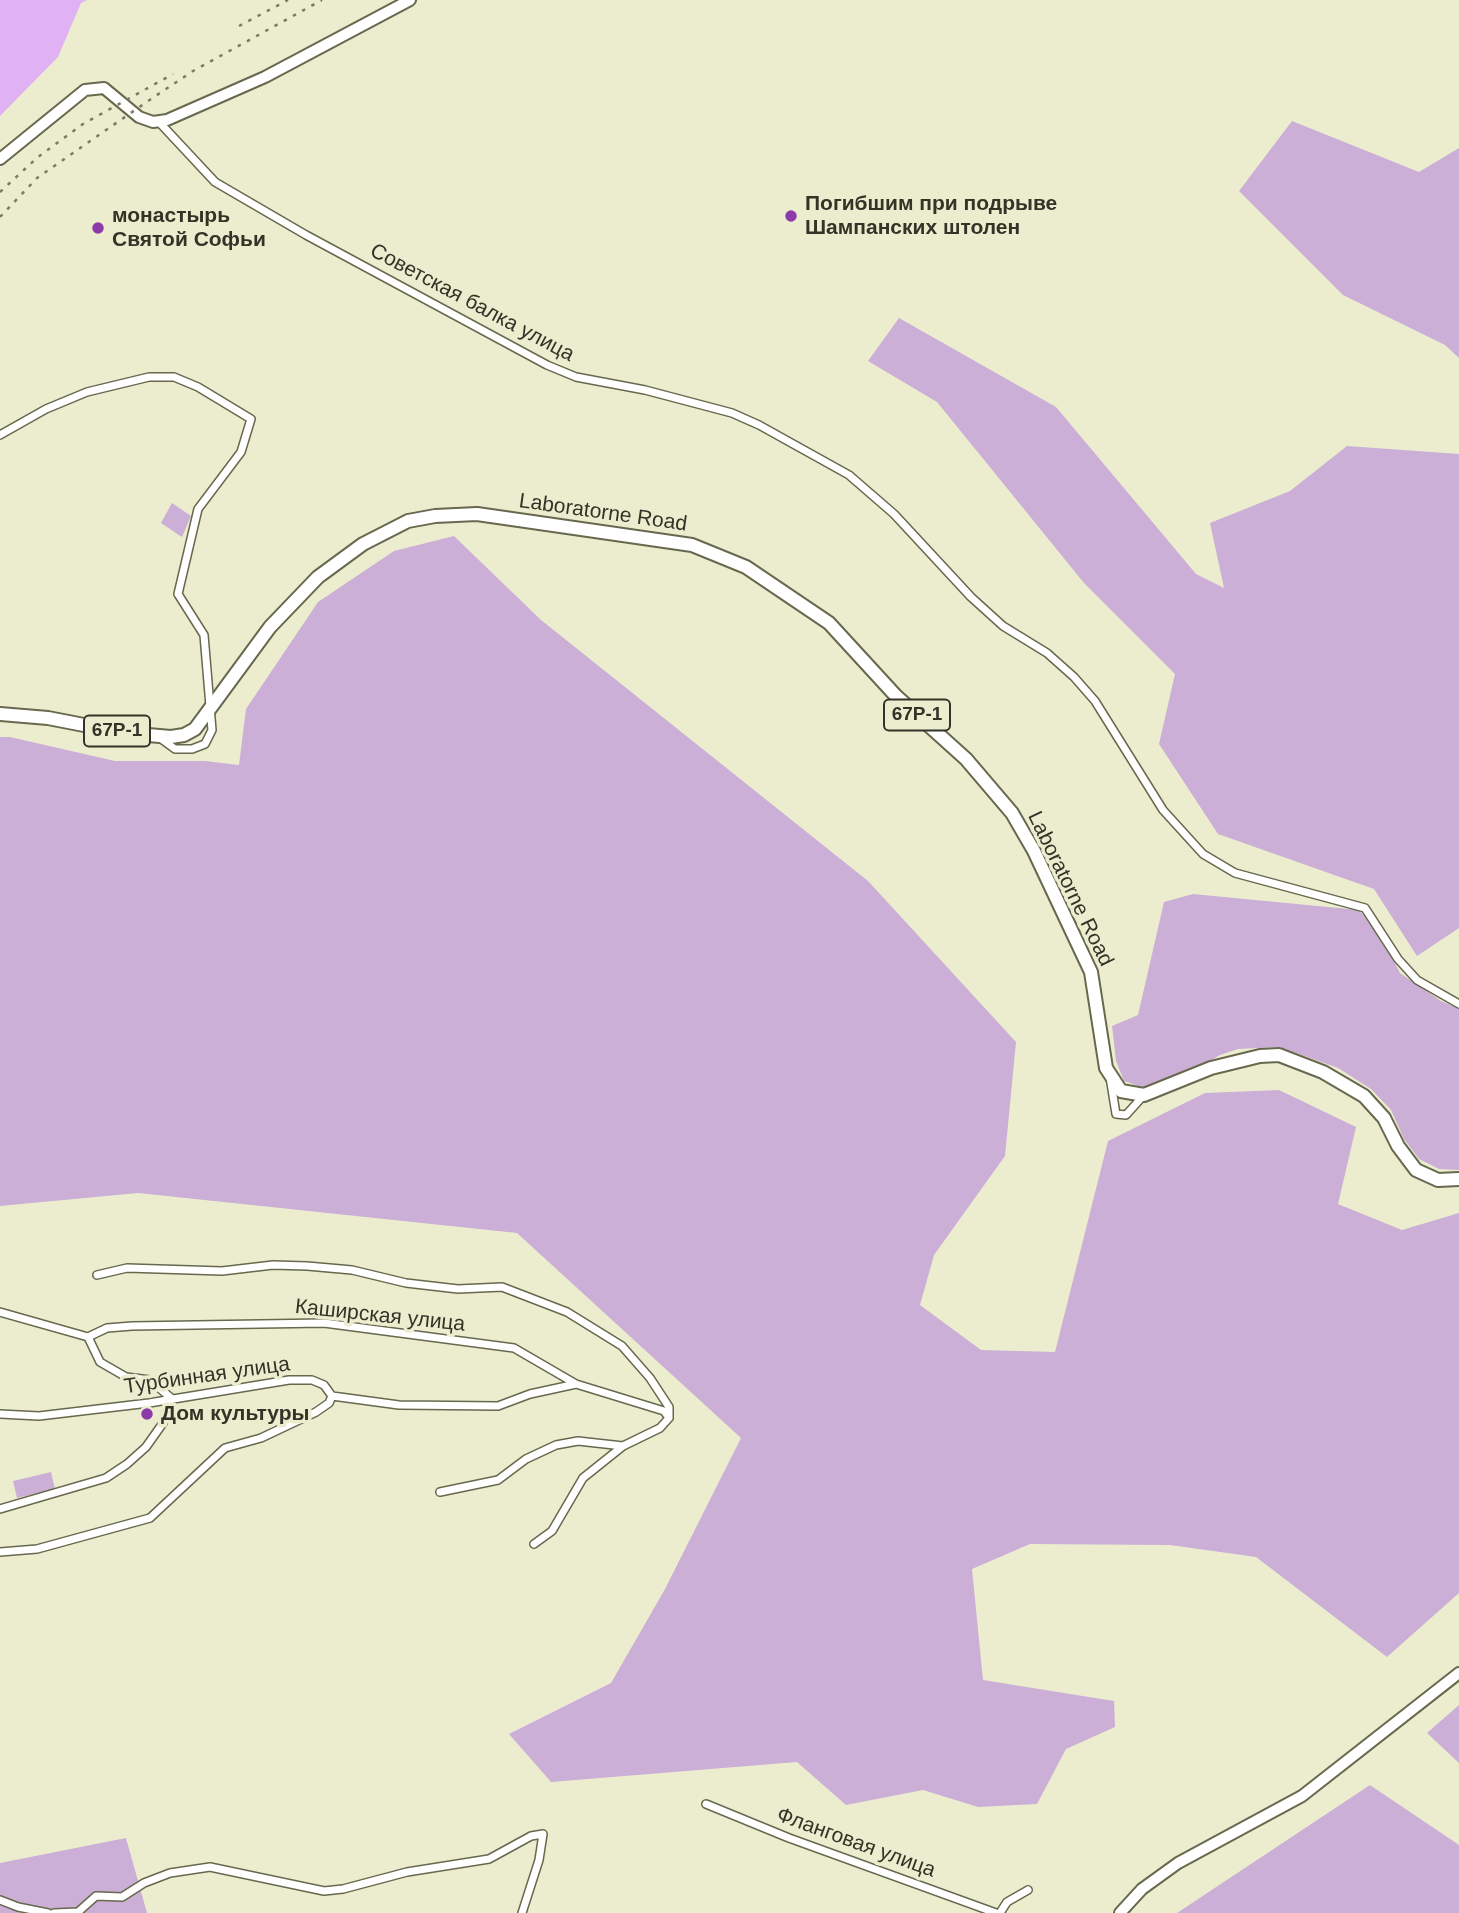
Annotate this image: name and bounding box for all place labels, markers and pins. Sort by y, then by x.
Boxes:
place label: Погибшим при подрыве Шампанских штолен [805,191,1057,241]
place label: монастырь Святой Софьи [112,203,266,253]
marker: Погибшим при подрыве Шампанских штолен [783,208,799,224]
marker: монастырь Святой Софьи [90,220,106,236]
place label: Дом культуры [161,1401,309,1427]
marker: Дом культуры [139,1406,155,1422]

